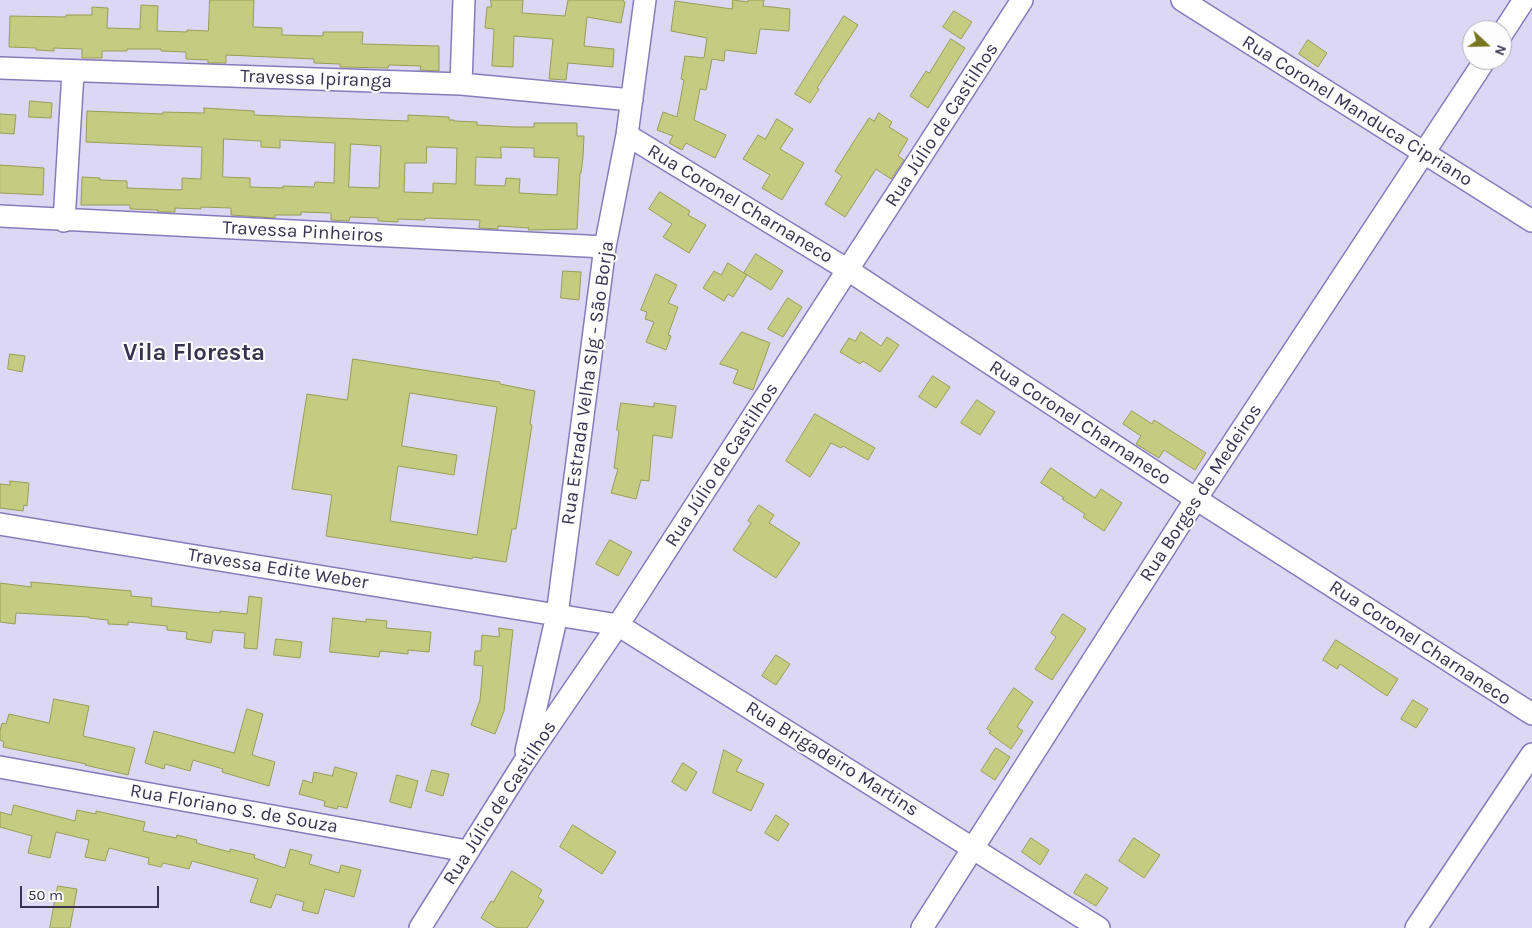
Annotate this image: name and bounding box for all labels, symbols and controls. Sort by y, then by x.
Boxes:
north arrow [1462,20,1512,70]
street label: Rua Coronel Manduca Cipriano [1238,31,1476,191]
street label: Rua Júlio de Castilhos [880,39,1004,211]
text: N [1491,42,1510,58]
street label: Travessa Ipiranga [240,65,392,93]
street label: Rua Coronel Charnaneco [643,140,837,268]
street label: Travessa Pinheiros [222,216,384,248]
street label: Rua Estrada Velha Slg - São Borja [557,240,619,526]
district label: Vila Floresta [123,339,265,367]
street label: Rua Coronel Charnaneco [985,356,1175,490]
street label: Rua Júlio de Castilhos [660,379,784,551]
street label: Rua Borges de Medeiros [1135,400,1267,586]
street label: Travessa Edite Weber [186,543,370,595]
street label: Rua Coronel Charnaneco [1325,576,1515,710]
street label: Rua Brigadeiro Martins [741,696,923,822]
street label: Rua Júlio de Castilhos [438,717,562,889]
street label: Rua Floriano S. de Souza [128,779,340,839]
scale bar [22,876,161,908]
text: 50 m [28,886,63,904]

